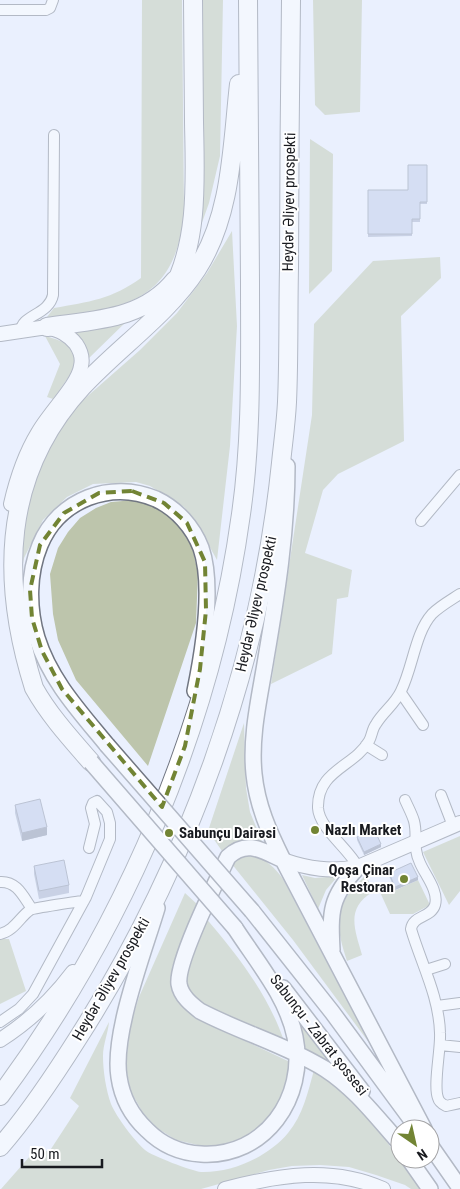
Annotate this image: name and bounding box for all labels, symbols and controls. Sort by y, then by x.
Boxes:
street label: Heydər Əliyev prospekti [279,132,299,272]
street label: Heydər Əliyev prospekti [232,534,280,674]
place label: Nazlı Market [325,821,402,839]
place label: Sabunçu Dairəsi [179,824,276,842]
marker: Nazlı Market [309,824,321,836]
marker: Sabunçu Dairəsi [163,827,175,839]
place label: Qoşa Çinar Restoran [328,861,394,896]
marker: Qoşa Çinar Restoran [398,873,410,885]
street label: Heydər Əliyev prospekti [68,914,154,1044]
street label: Sabunçu - Zabrat şossesi [266,971,372,1099]
north arrow [390,1119,440,1169]
scale bar [22,1136,102,1168]
text: 50 m [30,1145,60,1163]
text: N [414,1146,430,1164]

